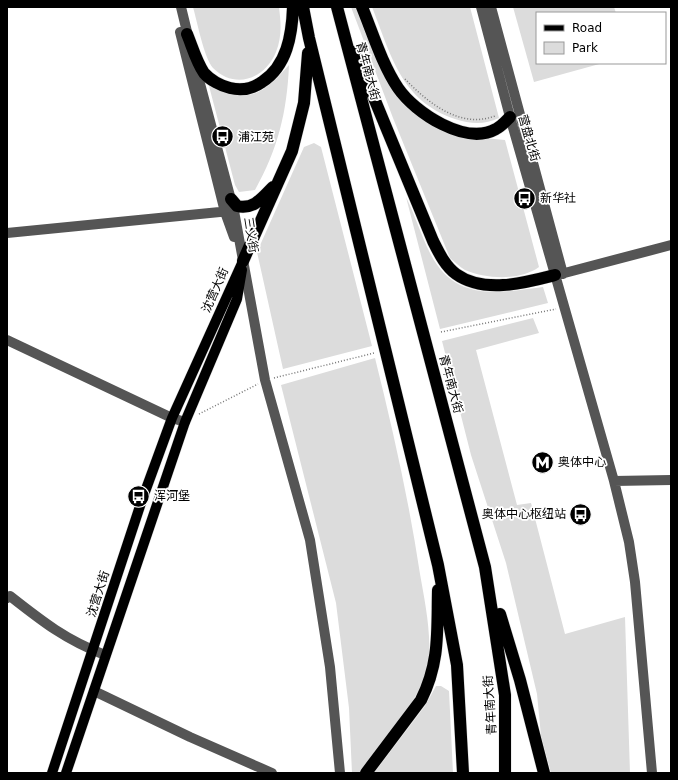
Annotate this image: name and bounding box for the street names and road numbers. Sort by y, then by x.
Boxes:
street label: 青年南大街 [353,40,383,102]
street label: 营盘北街 [516,113,542,163]
street label: 三义街 [241,216,261,254]
street label: 沈营大街 [199,265,231,315]
street label: 青年南大街 [436,353,466,415]
street label: 沈营大街 [84,569,112,619]
street label: 青年南大街 [481,675,499,735]

